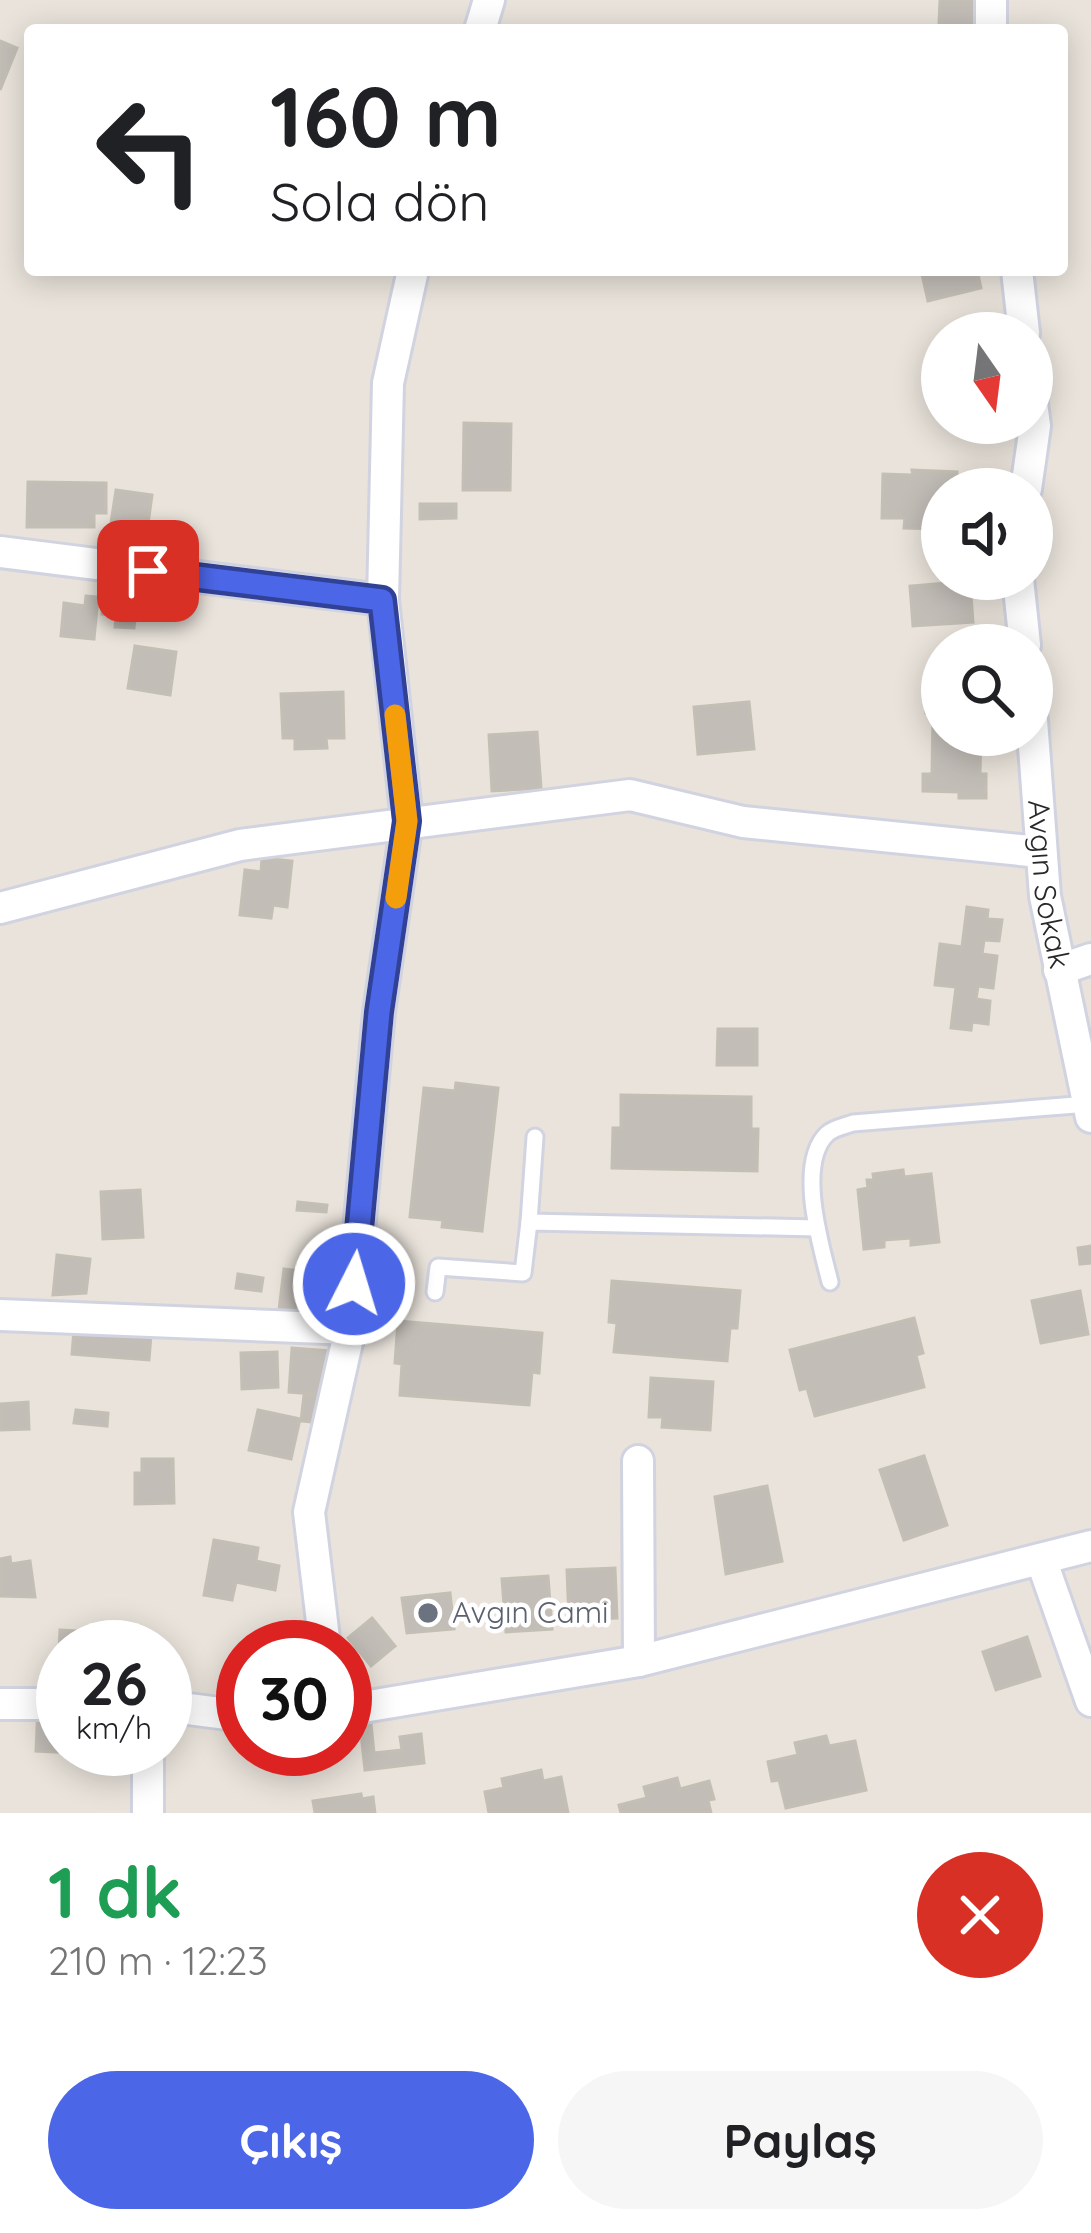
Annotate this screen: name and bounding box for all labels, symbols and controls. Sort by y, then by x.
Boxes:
text: 160 m [270,63,502,168]
icon: left [72,72,228,228]
text: Sola dön [270,167,489,235]
north arrow [921,312,1053,444]
map controls [921,312,1053,756]
button: sound [921,468,1053,600]
pin [97,520,199,622]
icon: arrive [115,538,181,604]
button: search [921,624,1053,756]
street label: Avgın Sokak [1020,798,1080,972]
position arrow [291,1221,417,1347]
place label: Avgın Cami [452,1593,609,1631]
marker: Avgın Cami [415,1600,441,1626]
speed limit sign: 30 [216,1620,372,1776]
text: 26 [80,1645,148,1720]
text: km/h [76,1709,152,1747]
text: 1 dk [48,1846,182,1936]
button: close [917,1852,1043,1978]
text: 210 m · 12:23 [48,1936,268,1985]
button: Çıkış [48,2071,534,2209]
button: Paylaş [558,2071,1043,2209]

